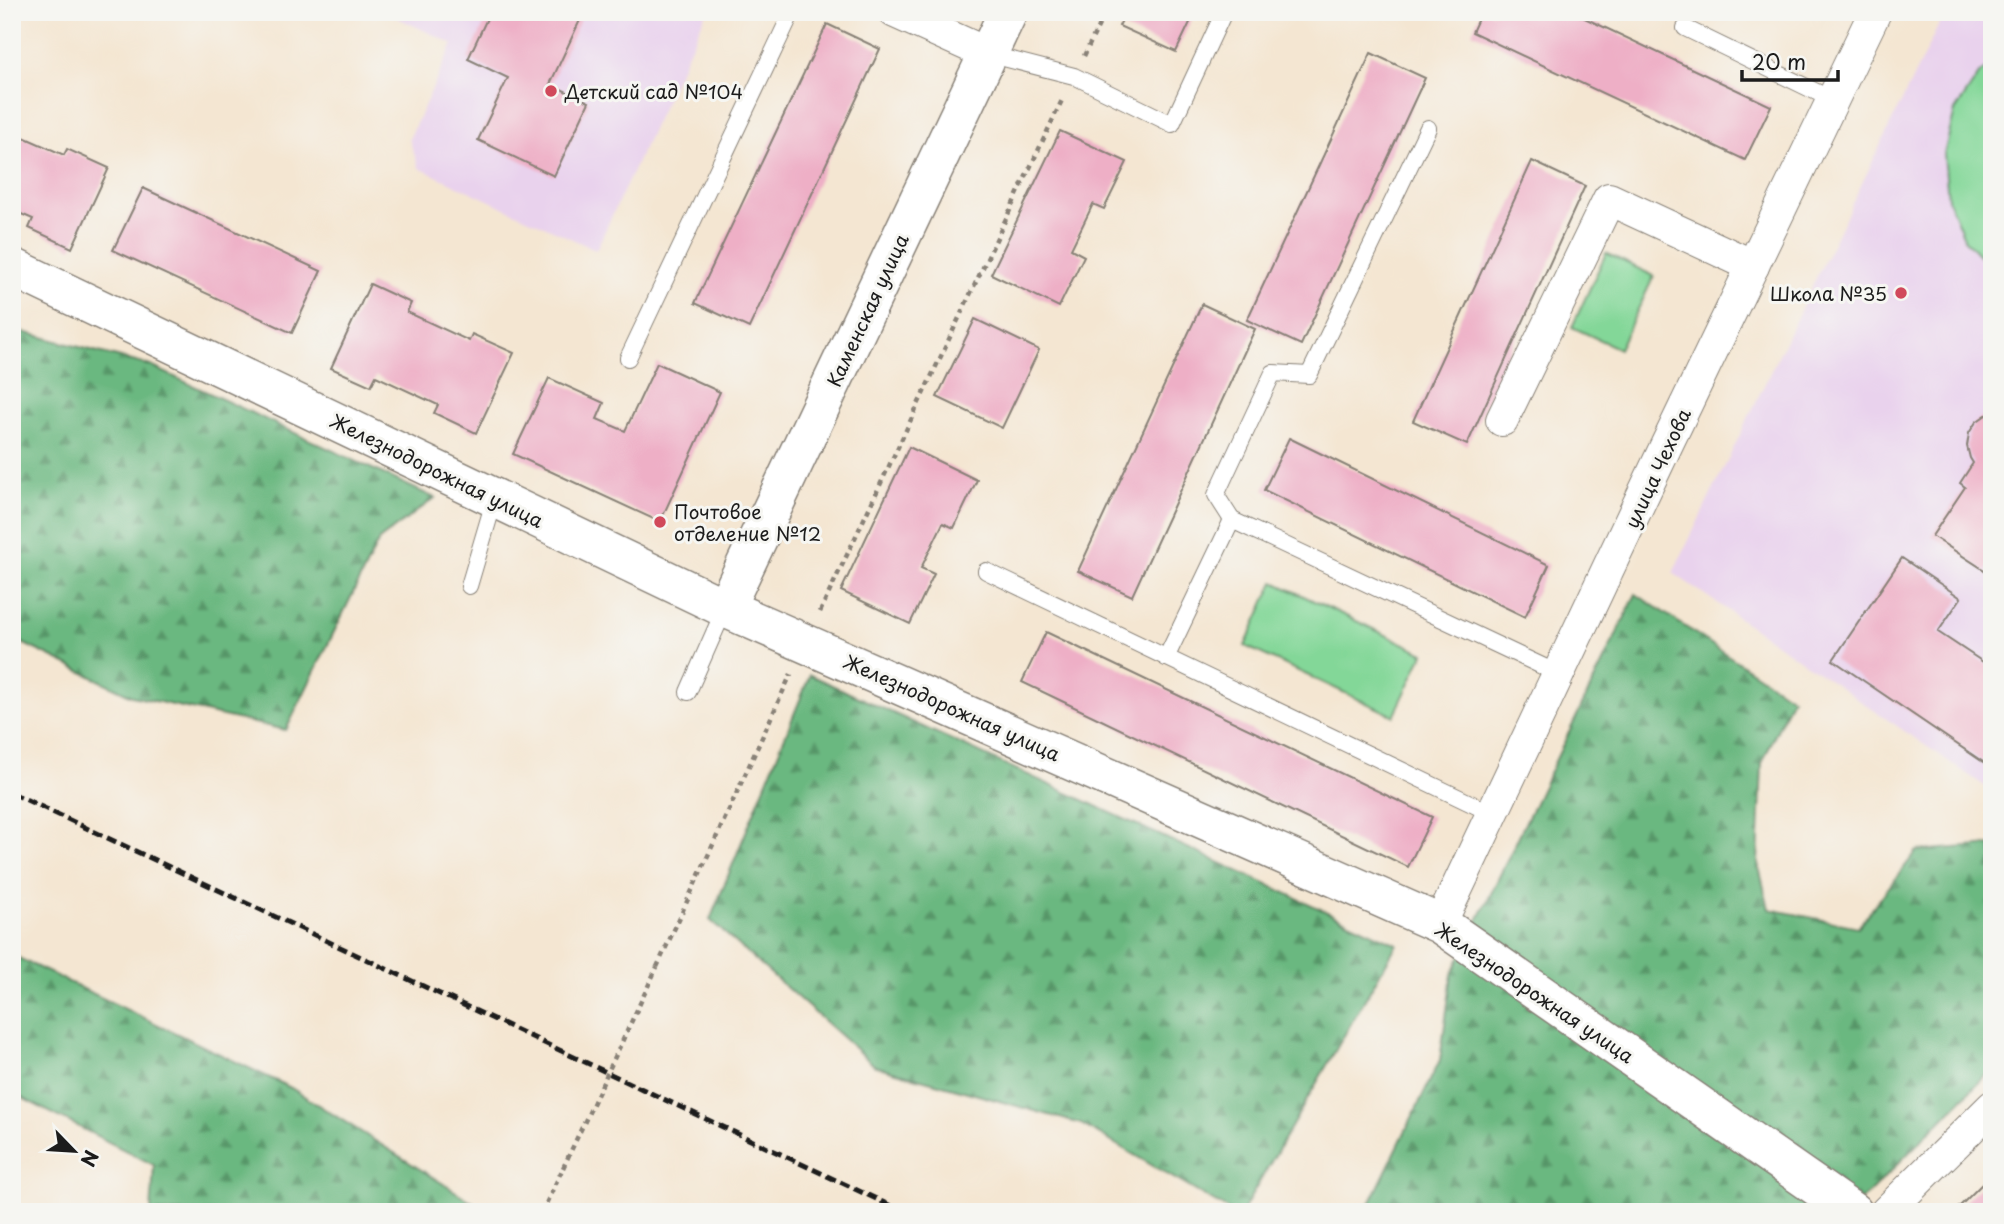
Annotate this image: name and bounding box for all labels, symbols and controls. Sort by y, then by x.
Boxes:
scale bar [1742,38,1838,82]
text: 20 m [1752,45,1806,77]
place label: Детский сад №104 [564,77,743,105]
marker: Детский сад №104 [543,83,559,99]
street label: Каменская улица [819,229,915,391]
place label: Школа №35 [1770,279,1887,307]
marker: Школа №35 [1893,285,1909,301]
street label: улица Чехова [1617,403,1697,533]
street label: Железнодорожная улица [326,406,549,534]
place label: Почтовое отделение №12 [674,497,821,547]
marker: Почтовое отделение №12 [652,514,668,530]
street label: Железнодорожная улица [839,647,1065,767]
street label: Железнодорожная улица [1430,915,1640,1069]
north arrow [38,1116,108,1186]
text: N [74,1146,106,1171]

